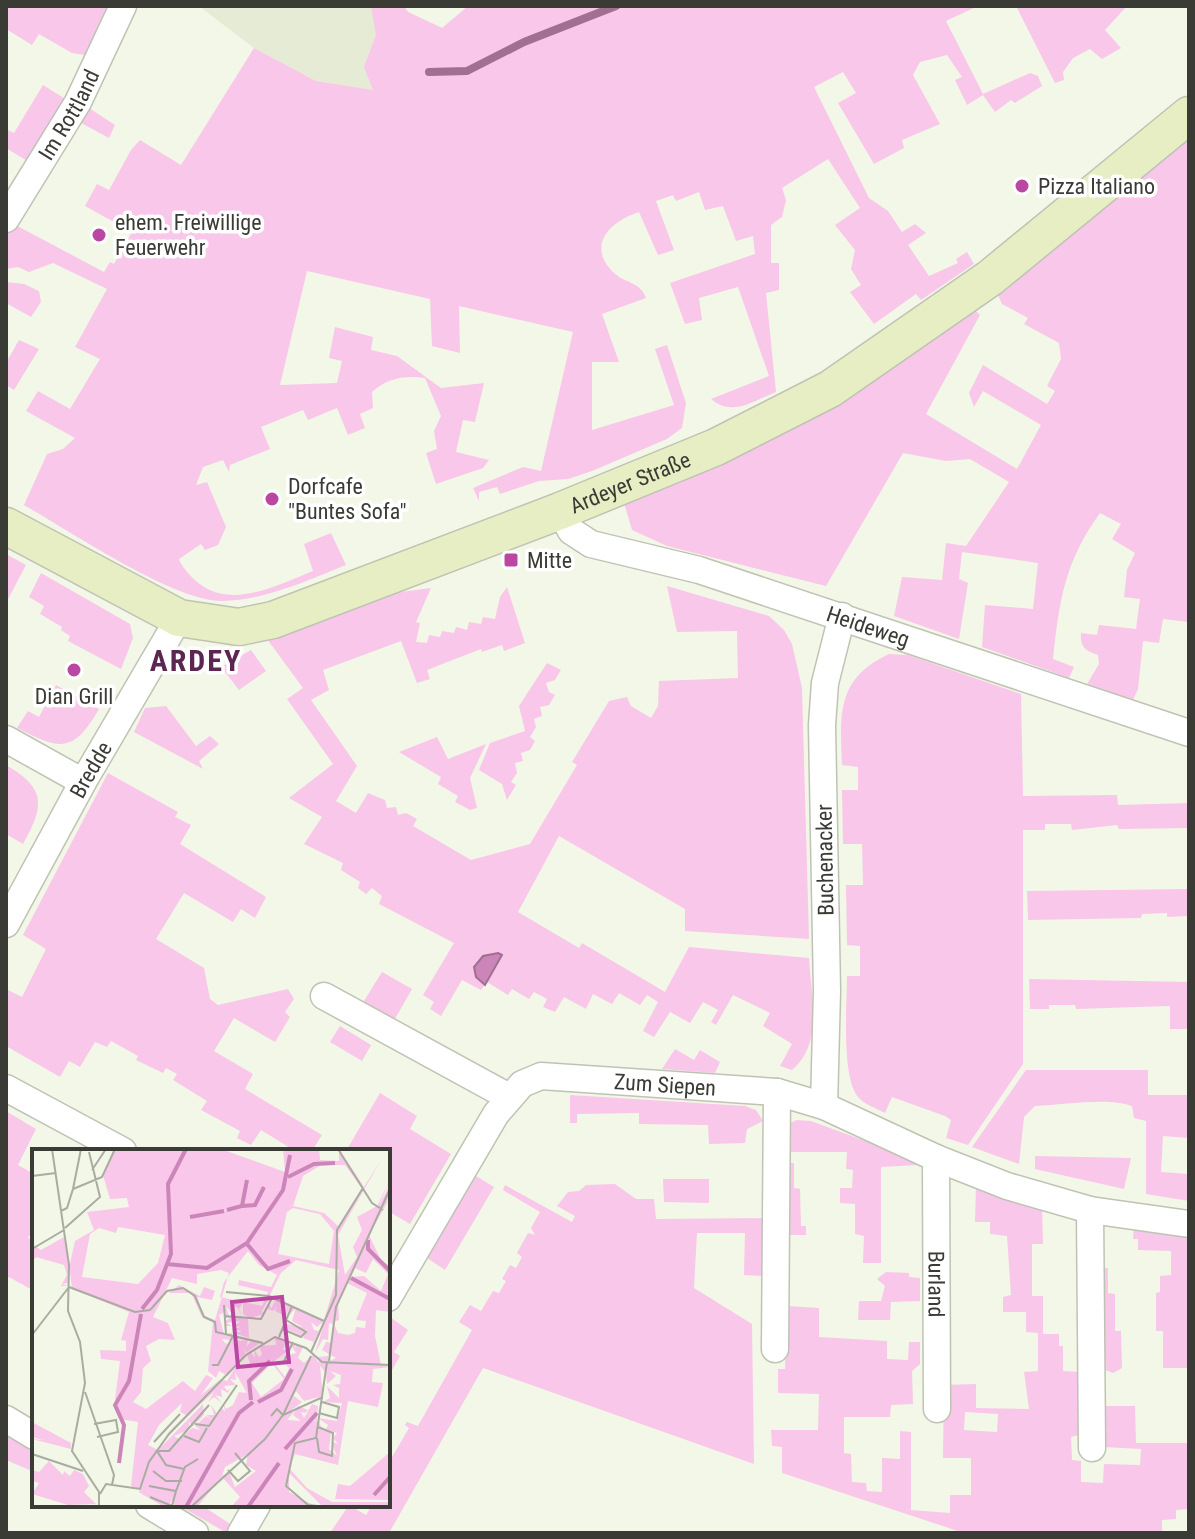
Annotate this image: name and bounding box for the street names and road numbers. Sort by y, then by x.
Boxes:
street label: Im Rottland [33,65,104,164]
street label: Ardeyer Straße [566,446,694,518]
street label: Heideweg [823,601,913,652]
street label: Bredde [64,737,116,802]
street label: Buchenacker [812,804,838,916]
street label: Zum Siepen [613,1068,717,1100]
street label: Burland [924,1251,949,1317]

